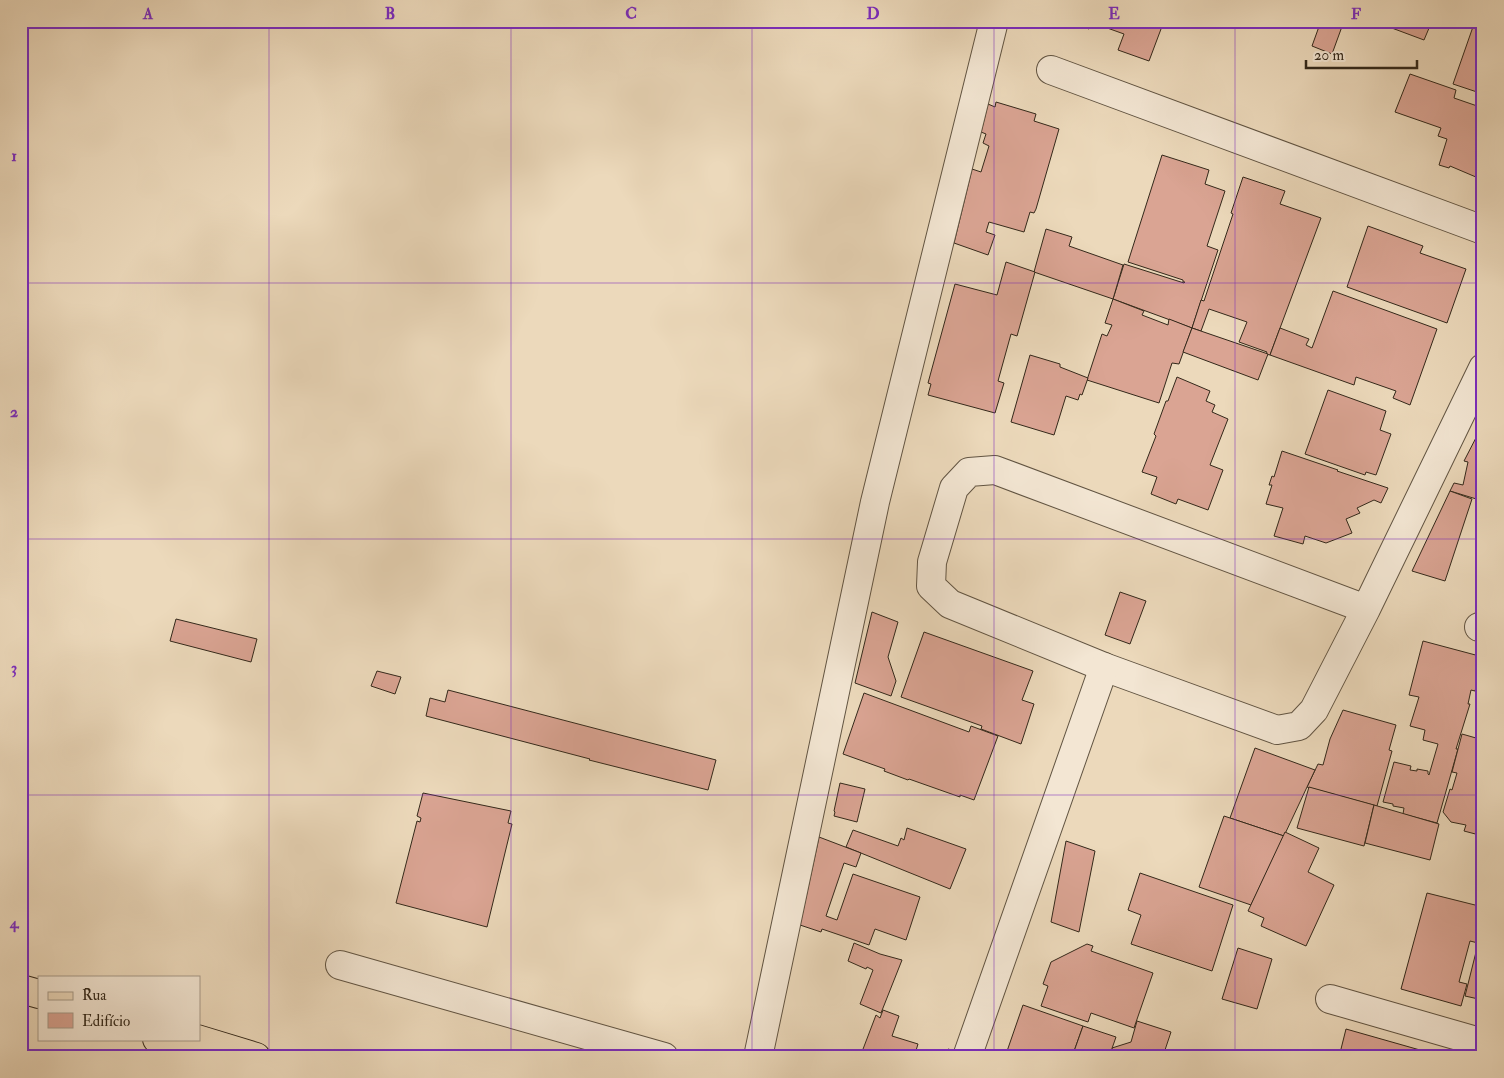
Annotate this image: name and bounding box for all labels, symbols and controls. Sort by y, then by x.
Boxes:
text: A [142,4,154,24]
text: B [385,4,395,24]
text: C [625,4,637,24]
text: D [866,4,880,24]
text: E [1108,4,1120,24]
text: F [1351,4,1361,24]
scale bar [1306,38,1418,70]
text: 20 m [1314,46,1344,65]
text: 1 [11,146,17,166]
text: 2 [10,402,18,422]
text: 3 [11,658,17,678]
text: 4 [9,913,20,933]
legend [38,976,200,1040]
text: Rua [82,986,107,1005]
text: Edifício [82,1012,130,1031]

